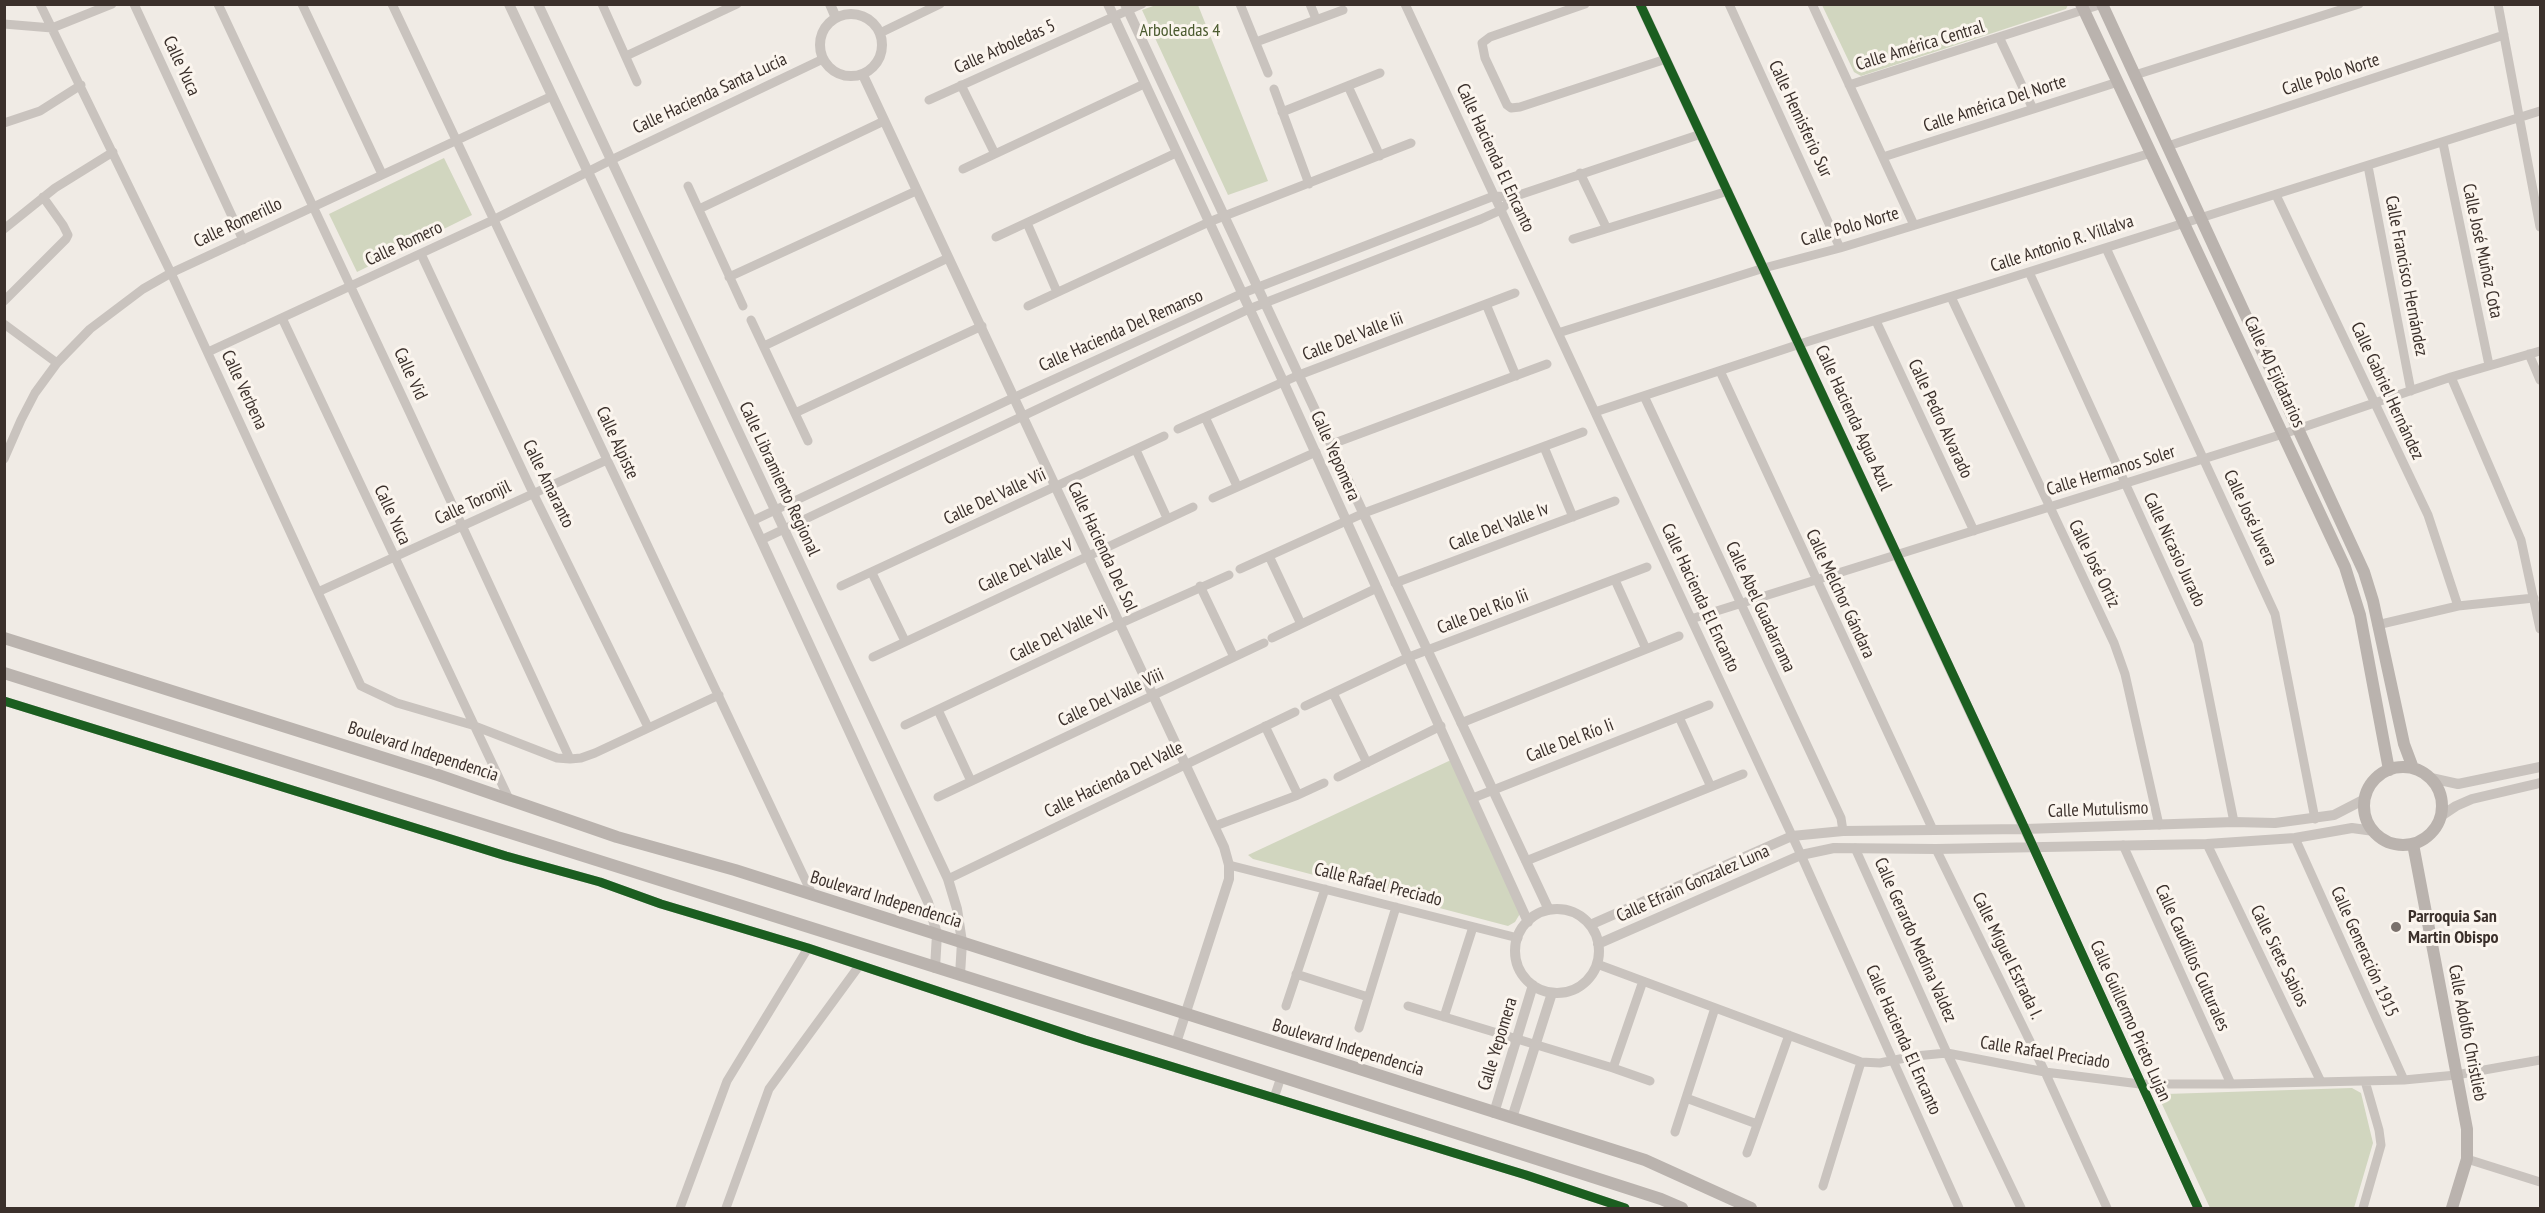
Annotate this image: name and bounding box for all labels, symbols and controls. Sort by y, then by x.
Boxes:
street label: Calle Arboledas 5 [951,15,1059,79]
street label: Calle América Central [1853,16,1987,76]
park label: Arboleadas 4 [1140,20,1220,42]
street label: Calle Yuca [158,33,204,99]
street label: Calle Hacienda Santa Lucía [630,49,790,139]
street label: Calle Polo Norte [2280,49,2382,101]
street label: Calle Hemisferio Sur [1763,57,1837,181]
street label: Calle América Del Norte [1921,71,2069,137]
street label: Calle Hacienda El Encanto [1451,80,1539,236]
street label: Calle José Muñoz Cota [2457,182,2507,320]
street label: Calle Romerillo [191,193,285,253]
street label: Calle Francisco Hernández [2380,194,2432,358]
street label: Calle Polo Norte [1798,203,1902,251]
street label: Calle Antonio R. Villalva [1988,211,2136,277]
street label: Calle Romero [362,217,446,271]
street label: Calle Hacienda Del Remanso [1036,285,1206,377]
street label: Calle Del Valle Iii [1300,308,1406,366]
street label: Calle 40 Ejidatarios [2239,313,2309,431]
street label: Calle Gabriel Hernández [2346,319,2428,463]
street label: Calle Hacienda Agua Azul [1810,342,1896,494]
street label: Calle Vid [389,345,431,403]
street label: Calle Verbena [216,347,272,433]
street label: Calle Pedro Alvarado [1903,356,1977,482]
street label: Calle Libramiento Regional [734,399,824,559]
street label: Calle Alpiste [591,403,643,483]
street label: Calle Yepomera [1306,408,1364,504]
street label: Calle Amaranto [517,437,579,531]
street label: Calle Hermanos Soler [2044,441,2178,501]
street label: Calle Del Valle Vii [940,464,1050,530]
street label: Calle José Juvera [2218,467,2282,569]
street label: Calle Toronjil [432,476,514,530]
street label: Calle Hacienda Del Sol [1062,479,1142,615]
street label: Calle Yuca [369,482,415,548]
street label: Calle Nicasio Jurado [2138,489,2210,611]
street label: Calle Del Valle Iv [1446,498,1552,556]
street label: Calle José Ortiz [2063,517,2125,611]
street label: Calle Hacienda El Encanto [1656,520,1744,676]
street label: Calle Melchor Gándara [1801,526,1879,662]
street label: Calle Del Valle V [975,535,1077,597]
street label: Calle Abel Guadarrama [1720,538,1800,676]
street label: Calle Del Río Iii [1434,585,1532,639]
street label: Calle Del Valle Vi [1006,601,1112,667]
street label: Calle Del Valle Viii [1055,664,1167,732]
street label: Calle Del Río Ii [1523,714,1617,768]
street label: Boulevard Independencia [345,717,501,787]
street label: Calle Hacienda Del Valle [1041,737,1187,823]
street label: Calle Mutulismo [2047,797,2149,823]
street label: Calle Efrain Gonzalez Luna [1613,841,1773,927]
street label: Calle Gerardo Medina Valdez [1869,854,1961,1026]
street label: Calle Rafael Preciado [1312,859,1444,911]
street label: Boulevard Independencia [808,867,964,933]
street label: Calle Caudillos Culturales [2150,881,2234,1035]
street label: Calle Generación 1915 [2325,883,2403,1021]
street label: Calle Miguel Estrada I. [1967,889,2047,1023]
street label: Calle Siete Sabios [2245,902,2313,1010]
place label: Parroquia San Martin Obispo [2408,906,2499,948]
marker: Parroquia San Martin Obispo [2389,920,2403,934]
street label: Calle Guillermo Prieto Lujan [2085,937,2175,1105]
street label: Calle Hacienda El Encanto [1860,962,1946,1118]
street label: Calle Adolfo Christlieb [2443,963,2491,1103]
street label: Calle Yepomera [1474,995,1522,1093]
street label: Boulevard Independencia [1270,1015,1426,1081]
street label: Calle Rafael Preciado [1979,1032,2111,1074]

